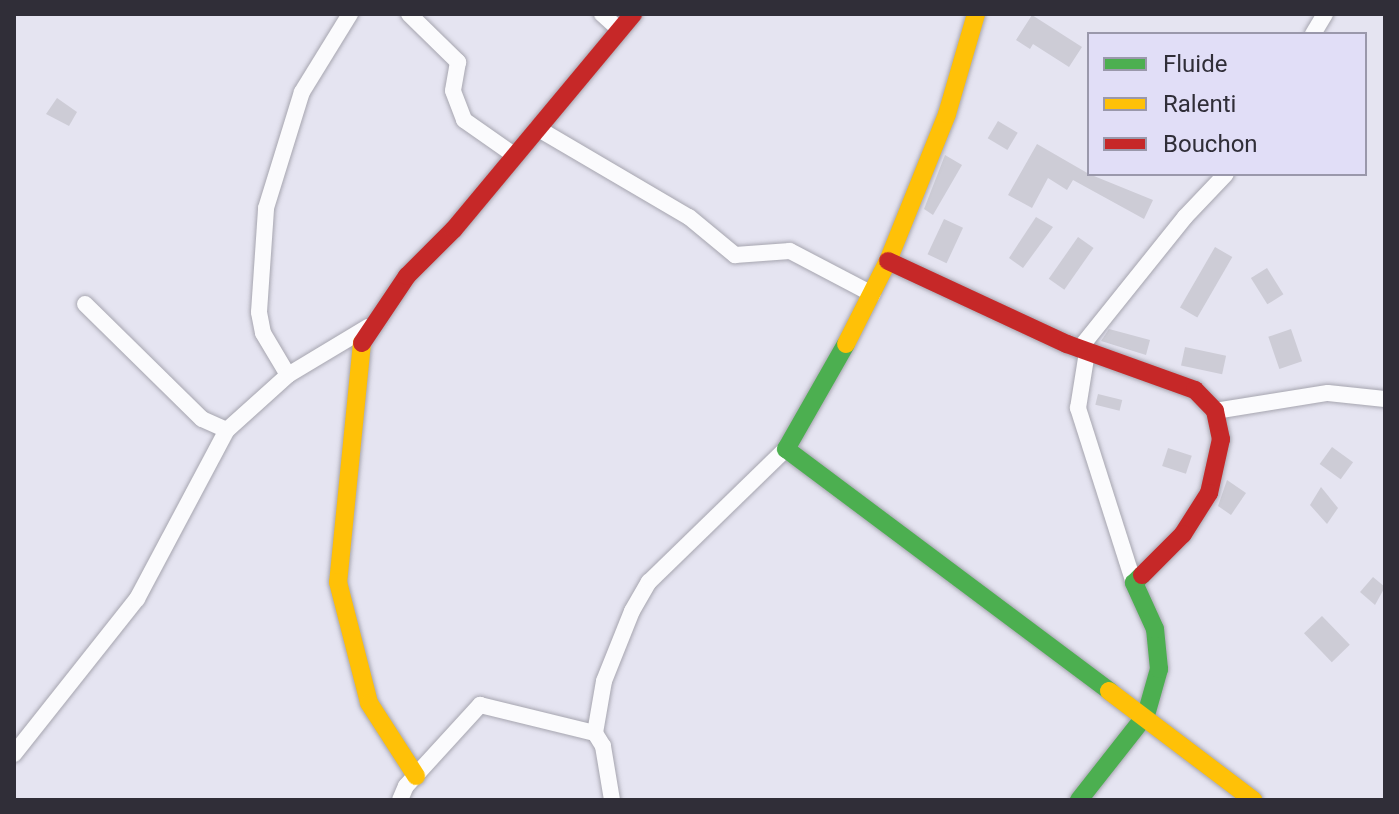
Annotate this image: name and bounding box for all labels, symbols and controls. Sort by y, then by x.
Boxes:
legend [1087,32,1367,176]
text: Fluide [1163,50,1227,78]
text: Ralenti [1163,90,1236,118]
text: Bouchon [1163,130,1258,158]

